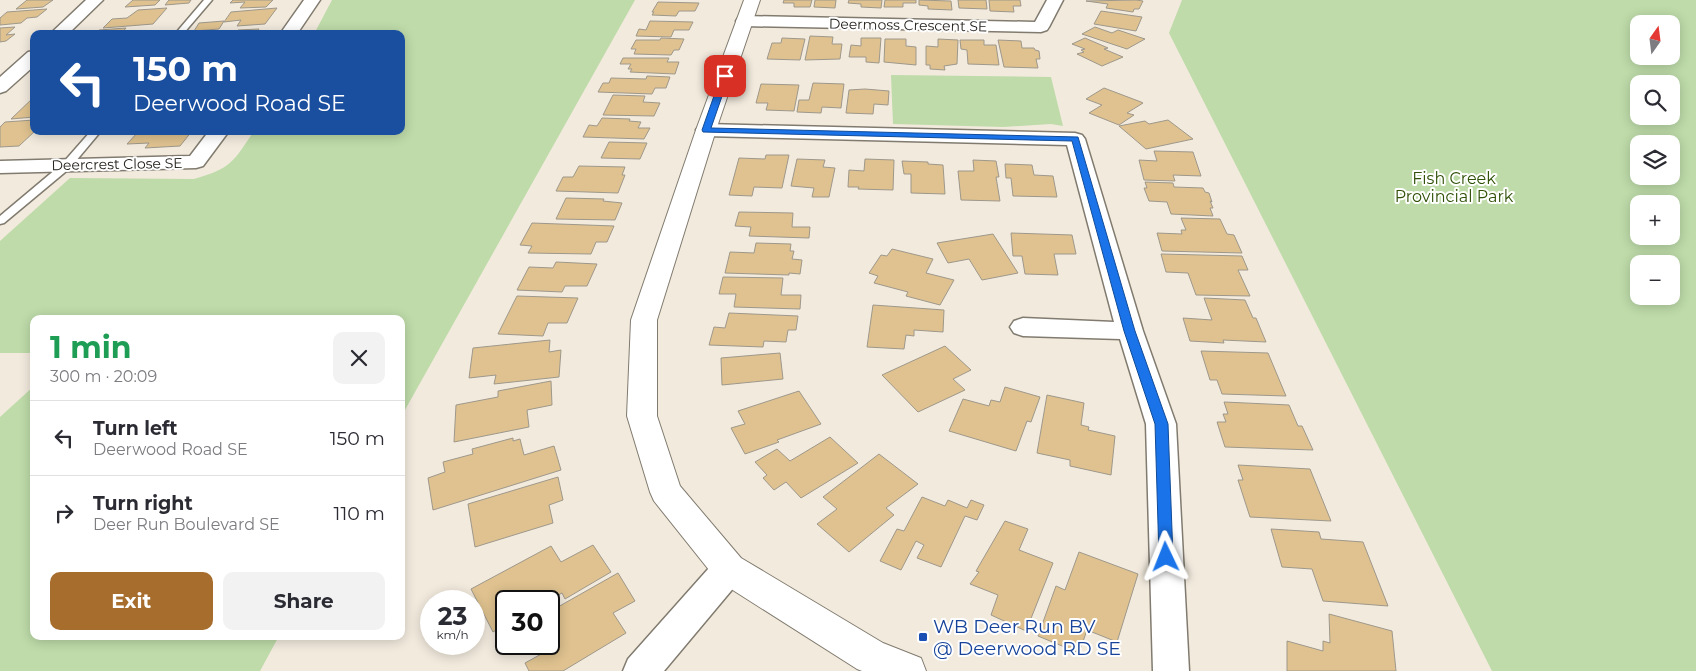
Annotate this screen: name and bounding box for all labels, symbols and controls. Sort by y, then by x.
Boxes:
street label: Deermoss Crescent SE [829,15,987,35]
north arrow [1630,15,1680,65]
map controls [1630,15,1680,305]
text: 150 m [133,47,238,90]
icon: left [50,50,115,115]
pin [704,55,746,97]
icon: arrive [711,62,739,90]
button: search [1630,75,1680,125]
text: Deerwood Road SE [133,90,346,117]
button: layers [1630,135,1680,185]
street label: Deercrest Close SE [51,154,183,174]
park label: Fish Creek Provincial Park [1395,169,1514,206]
button: + [1630,195,1680,245]
button: − [1630,255,1680,305]
text: 1 min [50,329,131,366]
button: close [333,332,385,384]
text: 300 m · 20:09 [50,367,157,386]
text: Turn left [93,417,178,440]
icon: left [50,424,78,452]
text: 150 m [330,427,385,450]
text: Deerwood Road SE [93,440,248,459]
text: Turn right [93,492,193,515]
icon: right [50,499,78,527]
text: 110 m [334,502,385,525]
text: Deer Run Boulevard SE [93,515,280,534]
position arrow [1139,530,1191,582]
button: Exit [50,572,213,630]
button: Share [223,572,385,630]
speed limit sign: 30 [495,590,560,655]
text: 23 [438,601,467,631]
place label: WB Deer Run BV @ Deerwood RD SE [933,615,1121,660]
text: km/h [436,627,469,642]
marker: WB Deer Run BV @ Deerwood RD SE [917,631,929,643]

